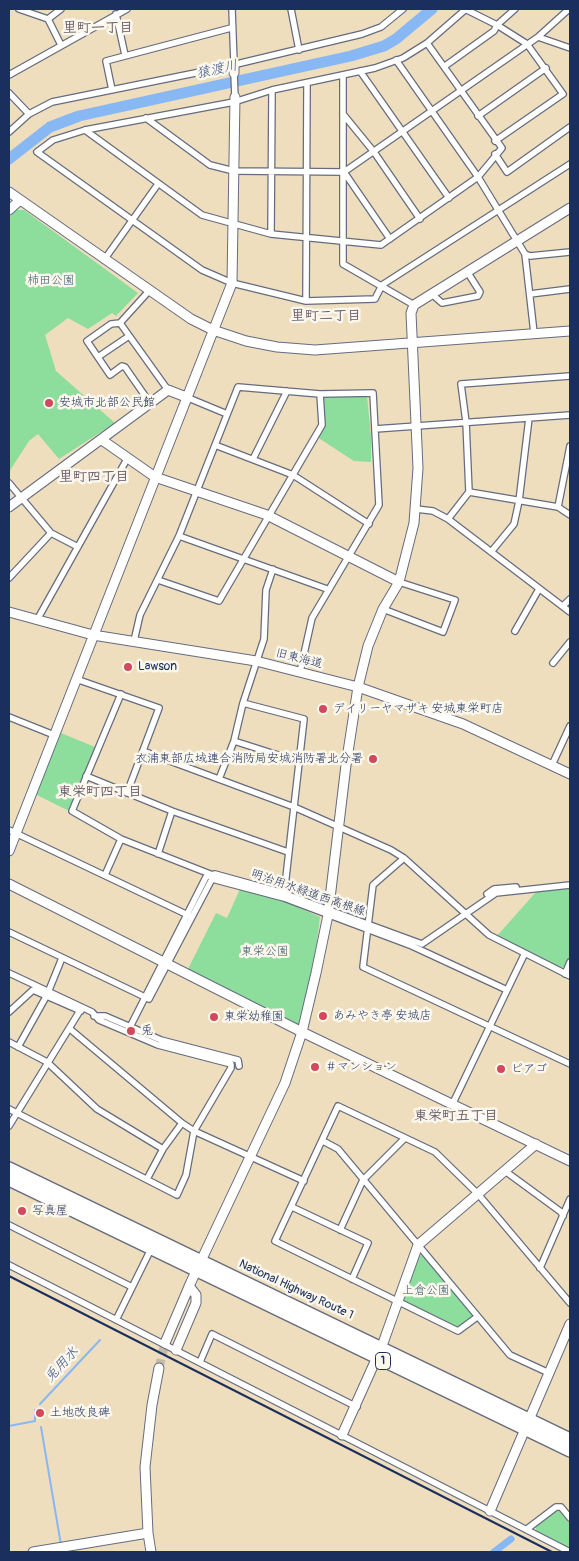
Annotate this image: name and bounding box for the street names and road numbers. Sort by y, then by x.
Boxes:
street label: 旧東海道 [274,646,324,672]
street label: 明治用水緑道西高根線 [249,867,367,919]
street label: National Highway Route 1 [236,1257,356,1323]
road number: 1 [376,1352,390,1370]

